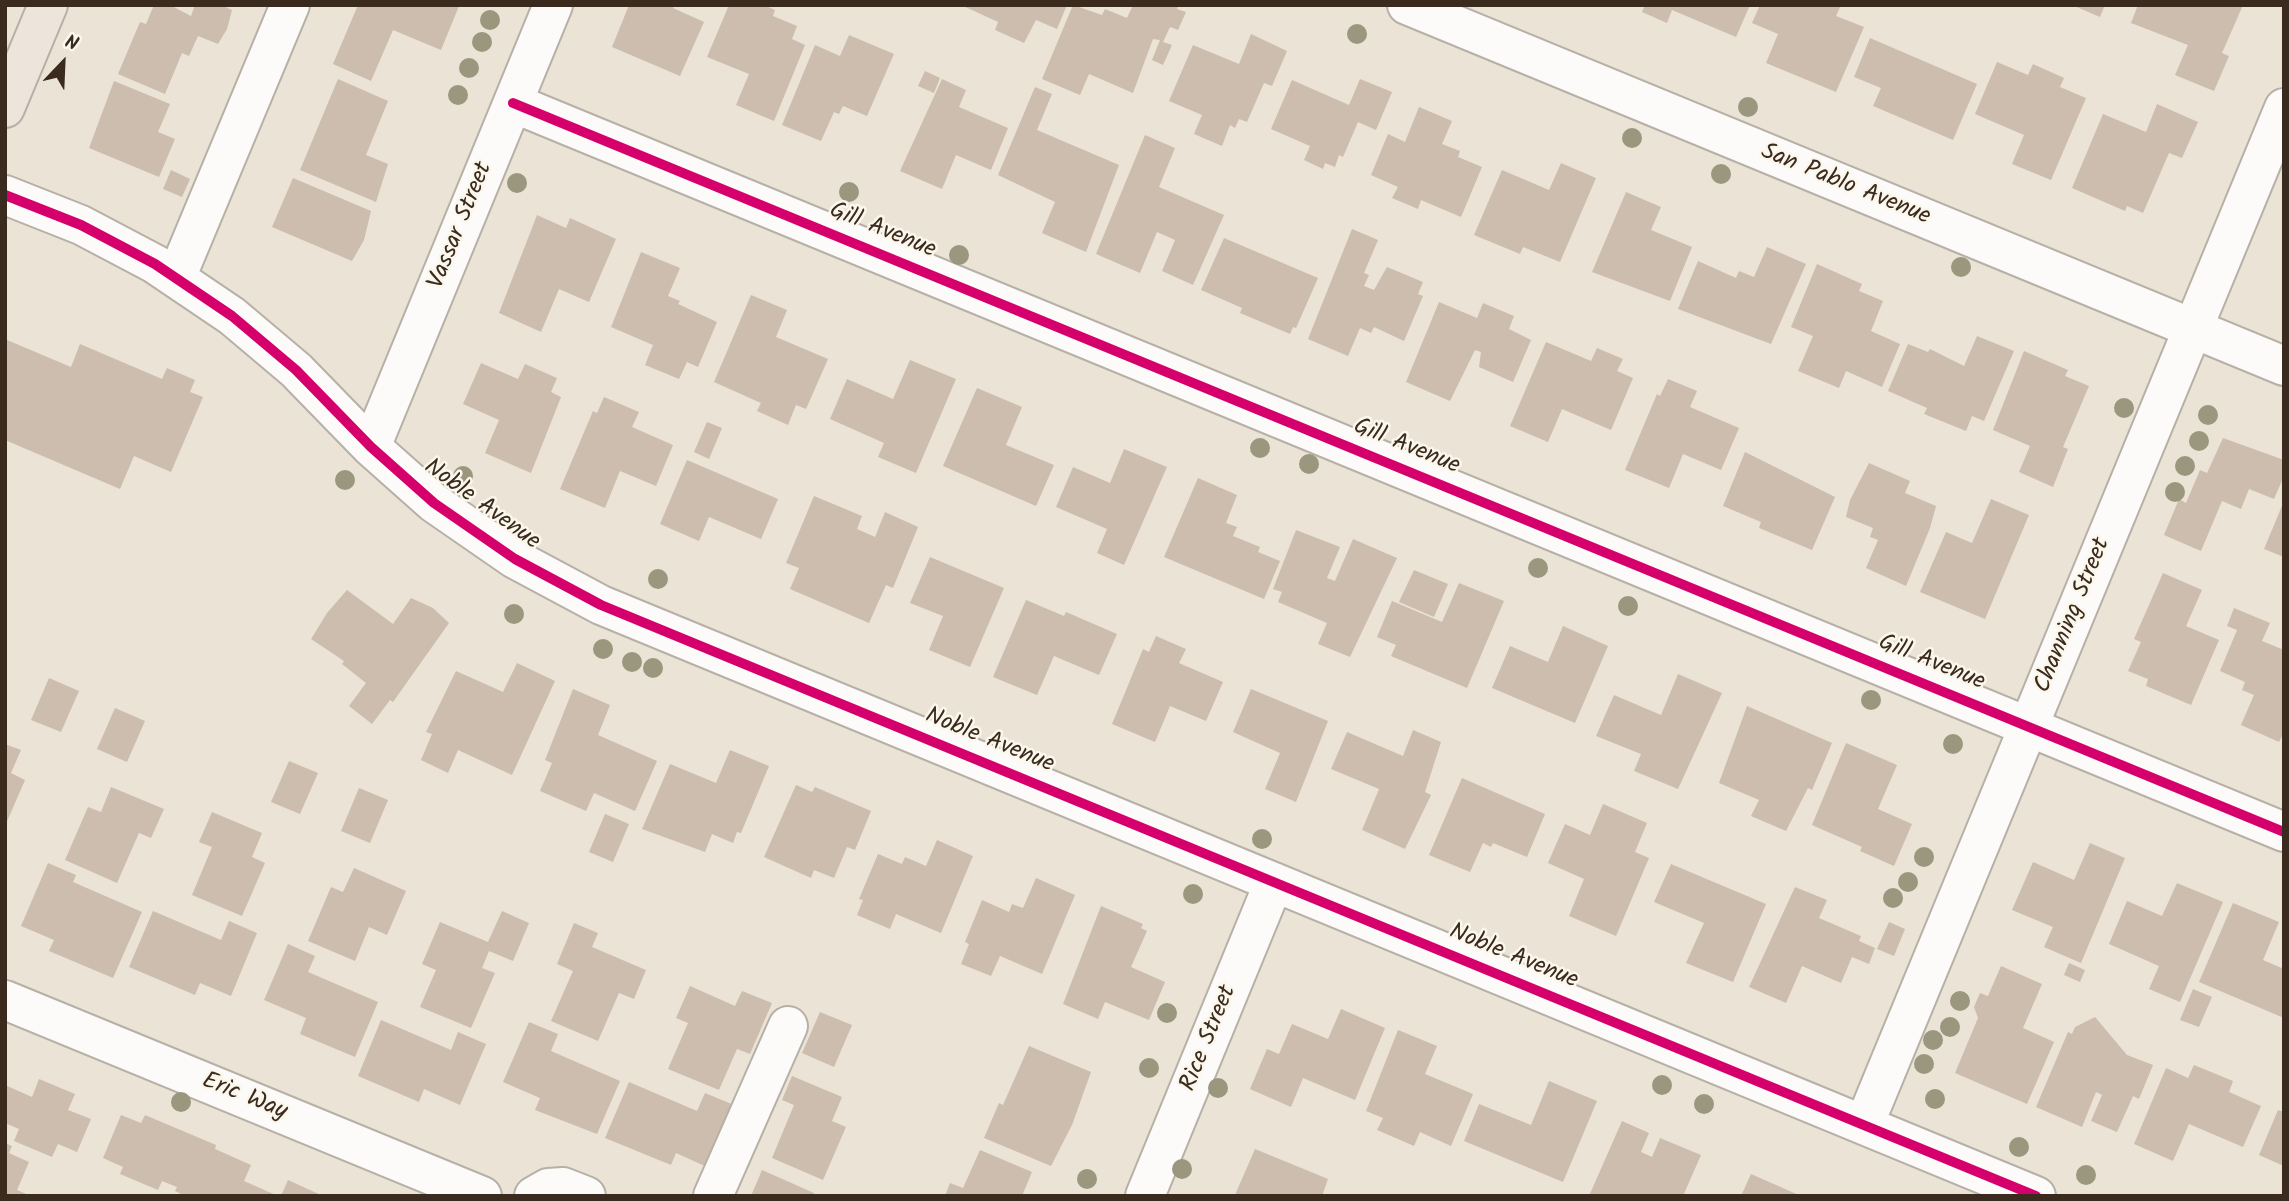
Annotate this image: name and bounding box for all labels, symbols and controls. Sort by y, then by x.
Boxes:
north arrow [28,28,98,98]
text: N [60,28,83,60]
street label: San Pablo Avenue [1756,139,1934,233]
street label: Vassar Street [424,158,500,294]
street label: Gill Avenue [824,198,940,266]
street label: Gill Avenue [1348,414,1464,482]
street label: Noble Avenue [417,454,545,558]
street label: Channing Street [2030,534,2118,698]
street label: Gill Avenue [1873,630,1989,698]
street label: Noble Avenue [920,703,1058,781]
street label: Noble Avenue [1444,919,1582,997]
street label: Rice Street [1176,982,1244,1096]
street label: Eric Way [197,1068,291,1128]

